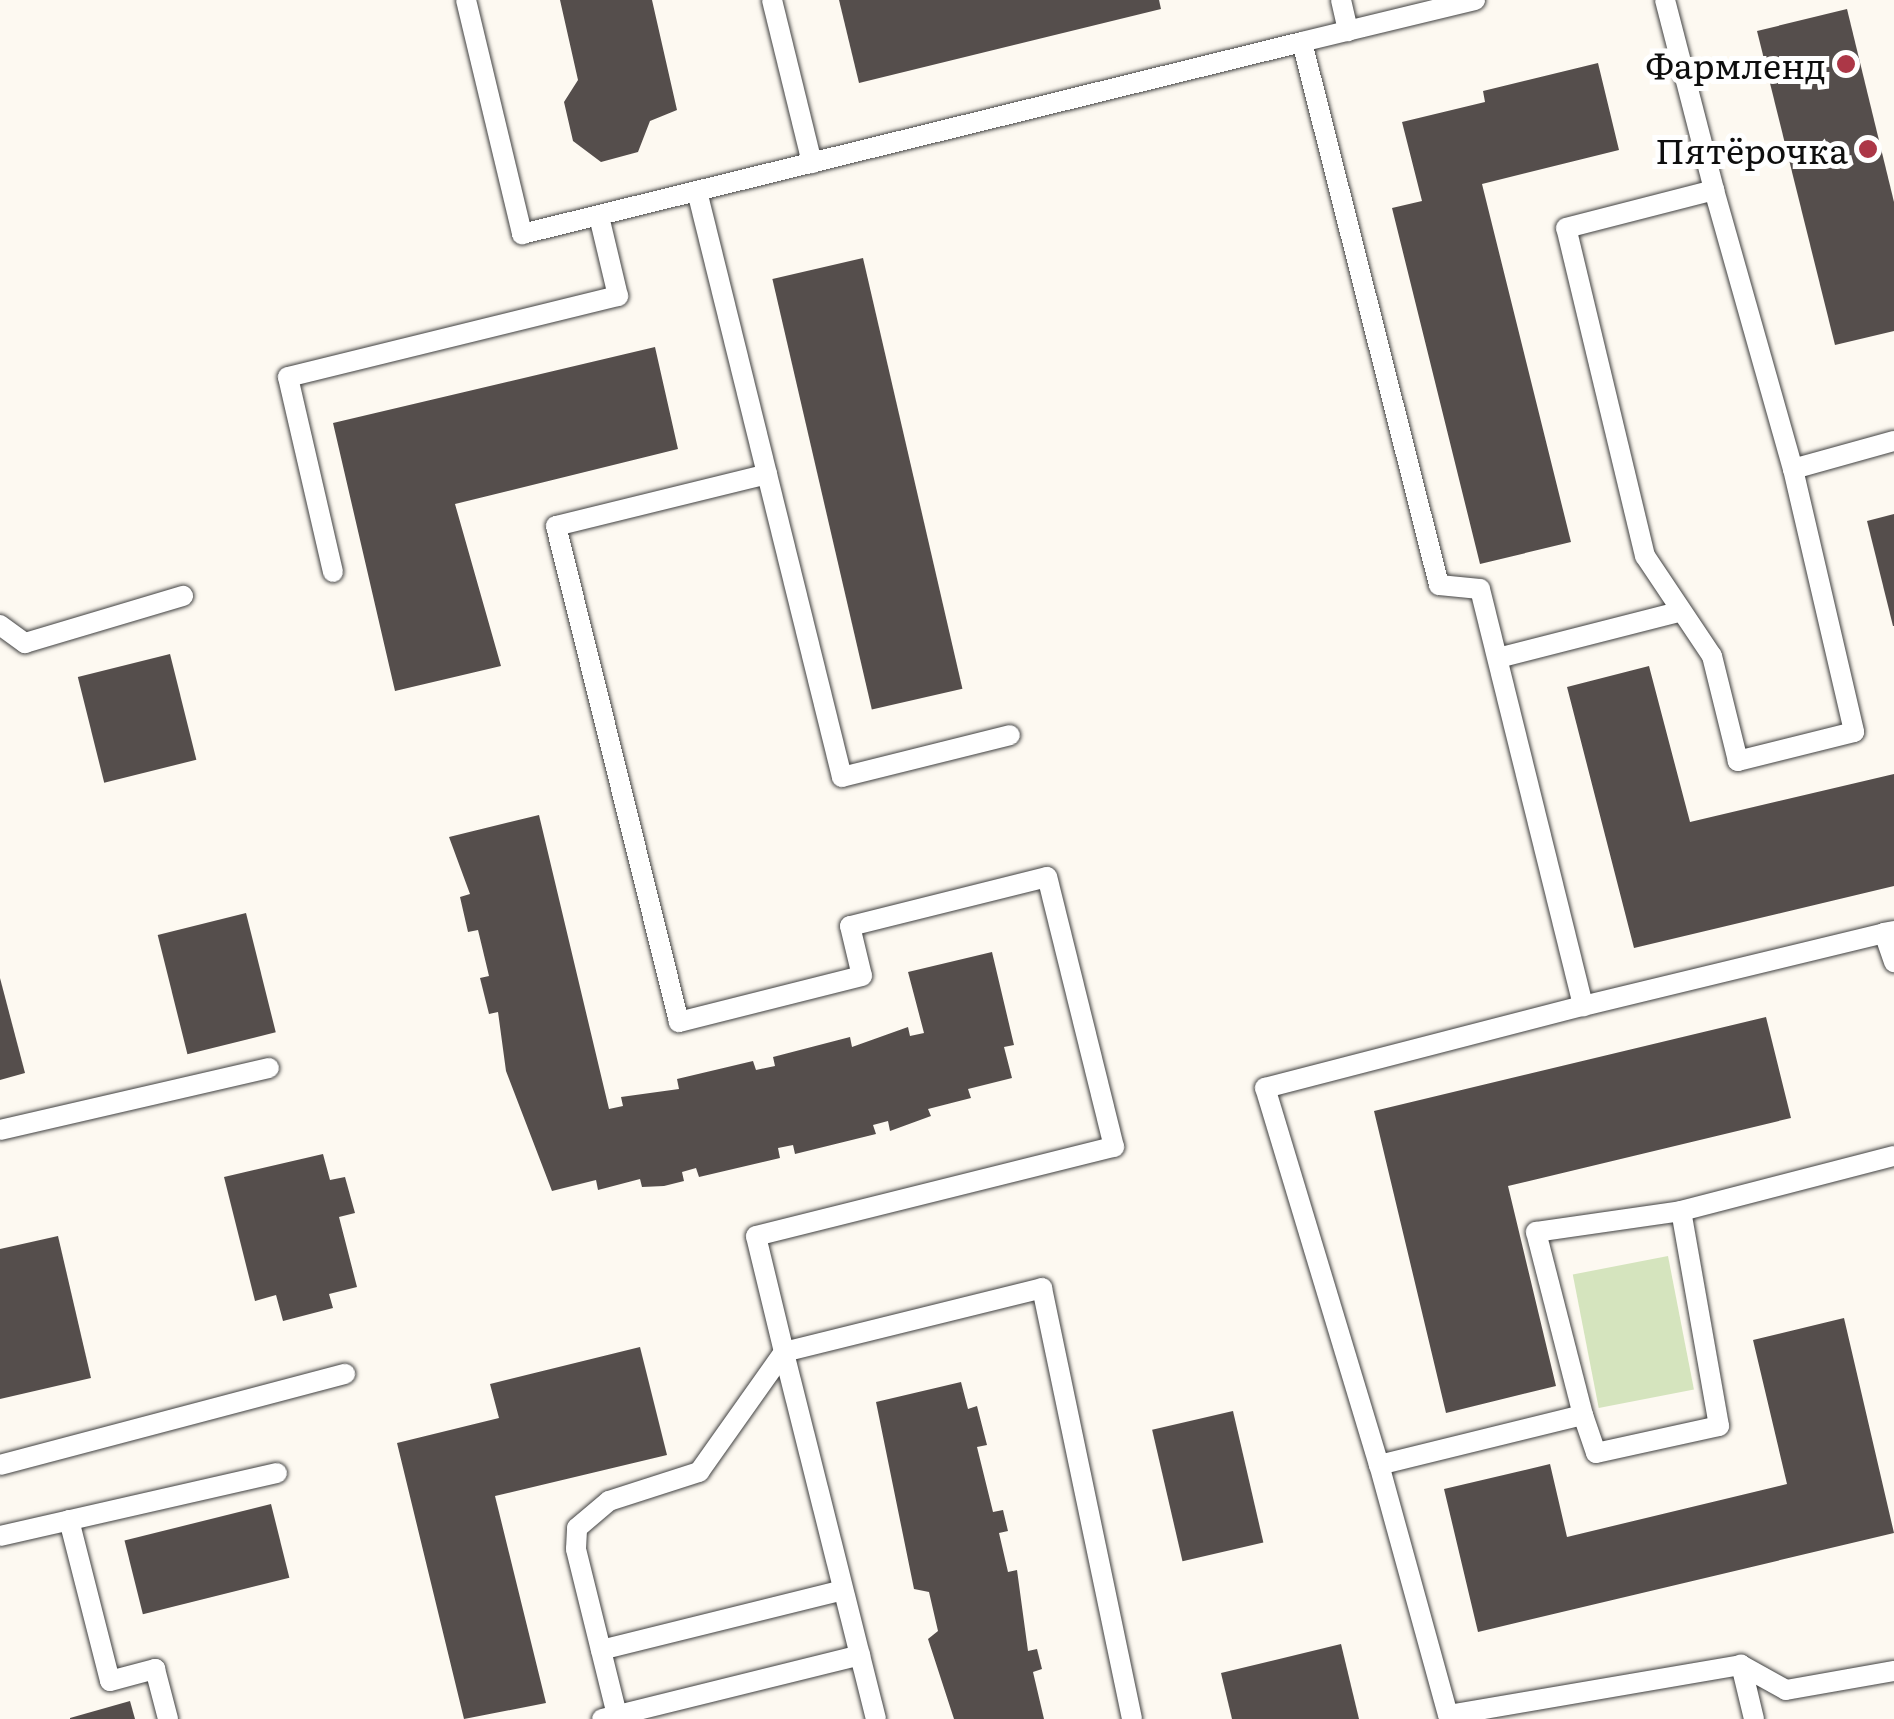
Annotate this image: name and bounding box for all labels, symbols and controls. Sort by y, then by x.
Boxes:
place label: Фармленд [1645,43,1826,85]
marker: Фармленд [1835,53,1857,75]
place label: Пятёрочка [1655,128,1848,170]
marker: Пятёрочка [1857,138,1879,160]

